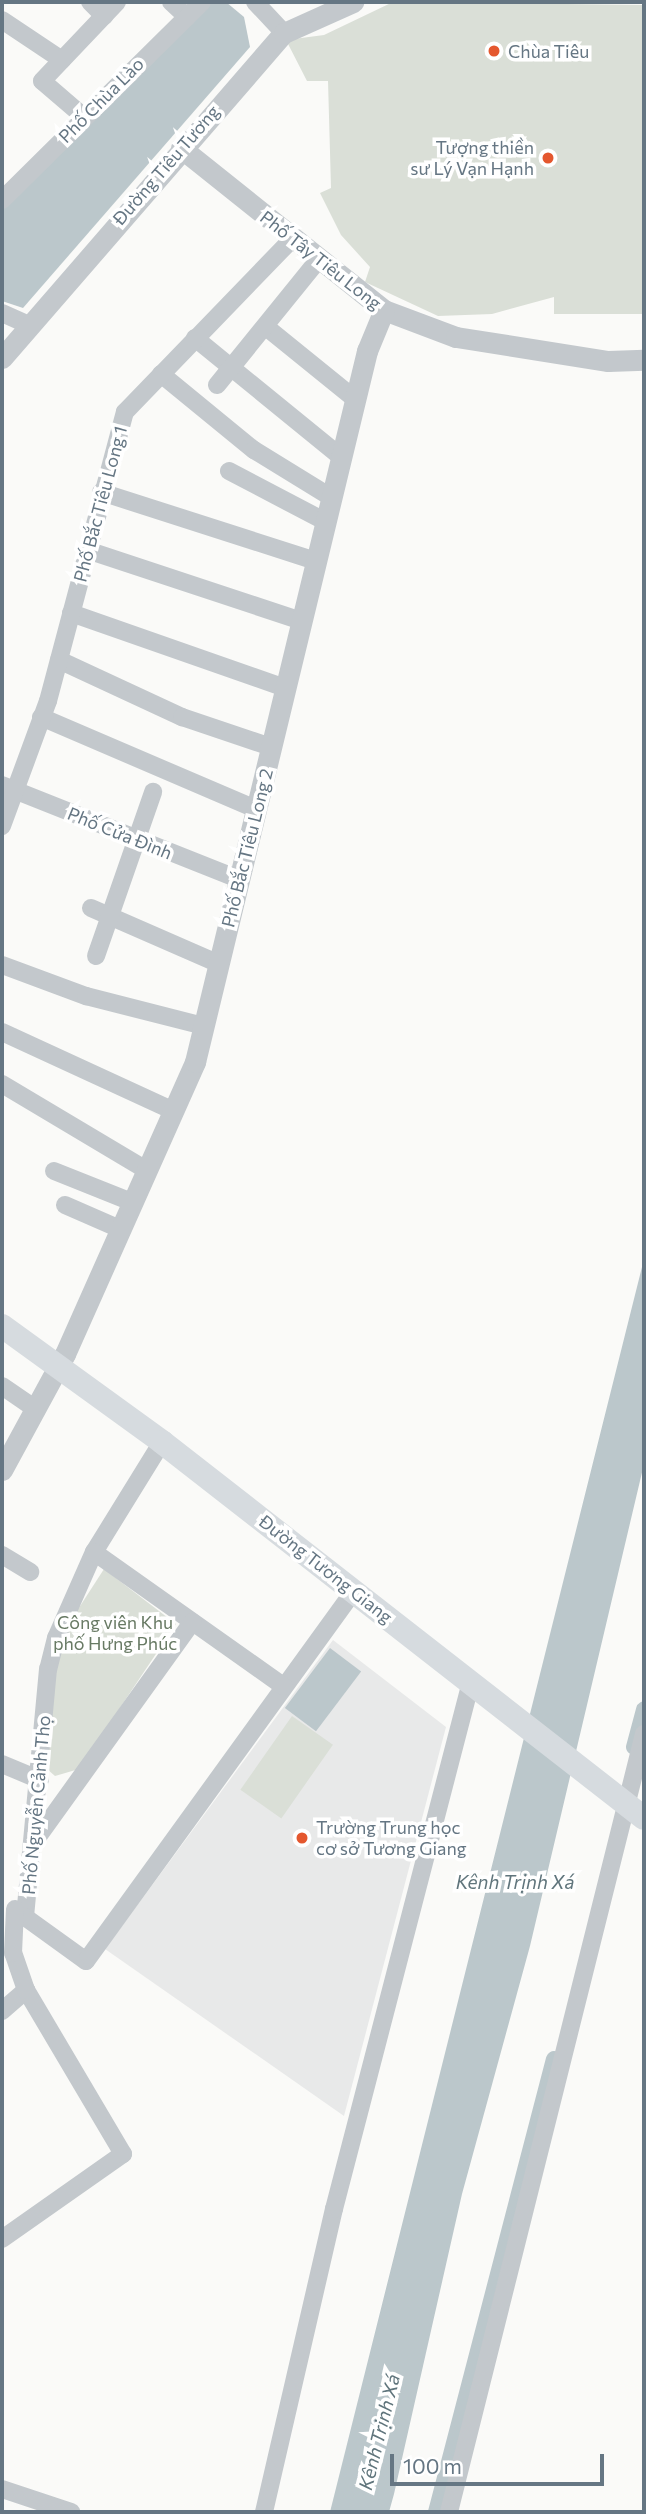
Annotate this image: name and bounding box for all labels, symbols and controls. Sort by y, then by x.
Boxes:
place label: Chùa Tiêu [508,40,589,62]
marker: Chùa Tiêu [486,43,502,59]
street label: Phố Chùa Lào [54,53,148,147]
street label: Đường Tiêu Tương [108,101,224,229]
place label: Tượng thiền sư Lý Vạn Hạnh [410,137,534,180]
marker: Tượng thiền sư Lý Vạn Hạnh [540,150,556,166]
street label: Phố Tây Tiêu Long [256,206,386,314]
street label: Phố Bắc Tiêu Long 1 [69,424,131,584]
street label: Phố Bắc Tiêu Long 2 [217,766,277,930]
street label: Phố Cửa Đình [65,802,175,864]
street label: Đường Tương Giang [255,1510,397,1628]
park label: Công viên Khu phố Hưng Phúc [53,1612,177,1654]
street label: Phố Nguyễn Cảnh Thọ [17,1715,55,1895]
place label: Trường Trung học cơ sở Tương Giang [316,1817,467,1860]
marker: Trường Trung học cơ sở Tương Giang [294,1830,310,1846]
water label: Kênh Trịnh Xá [456,1871,574,1893]
water label: Kênh Trịnh Xá [354,2372,404,2492]
scale bar [394,2440,608,2484]
text: 100 m [403,2453,462,2478]

